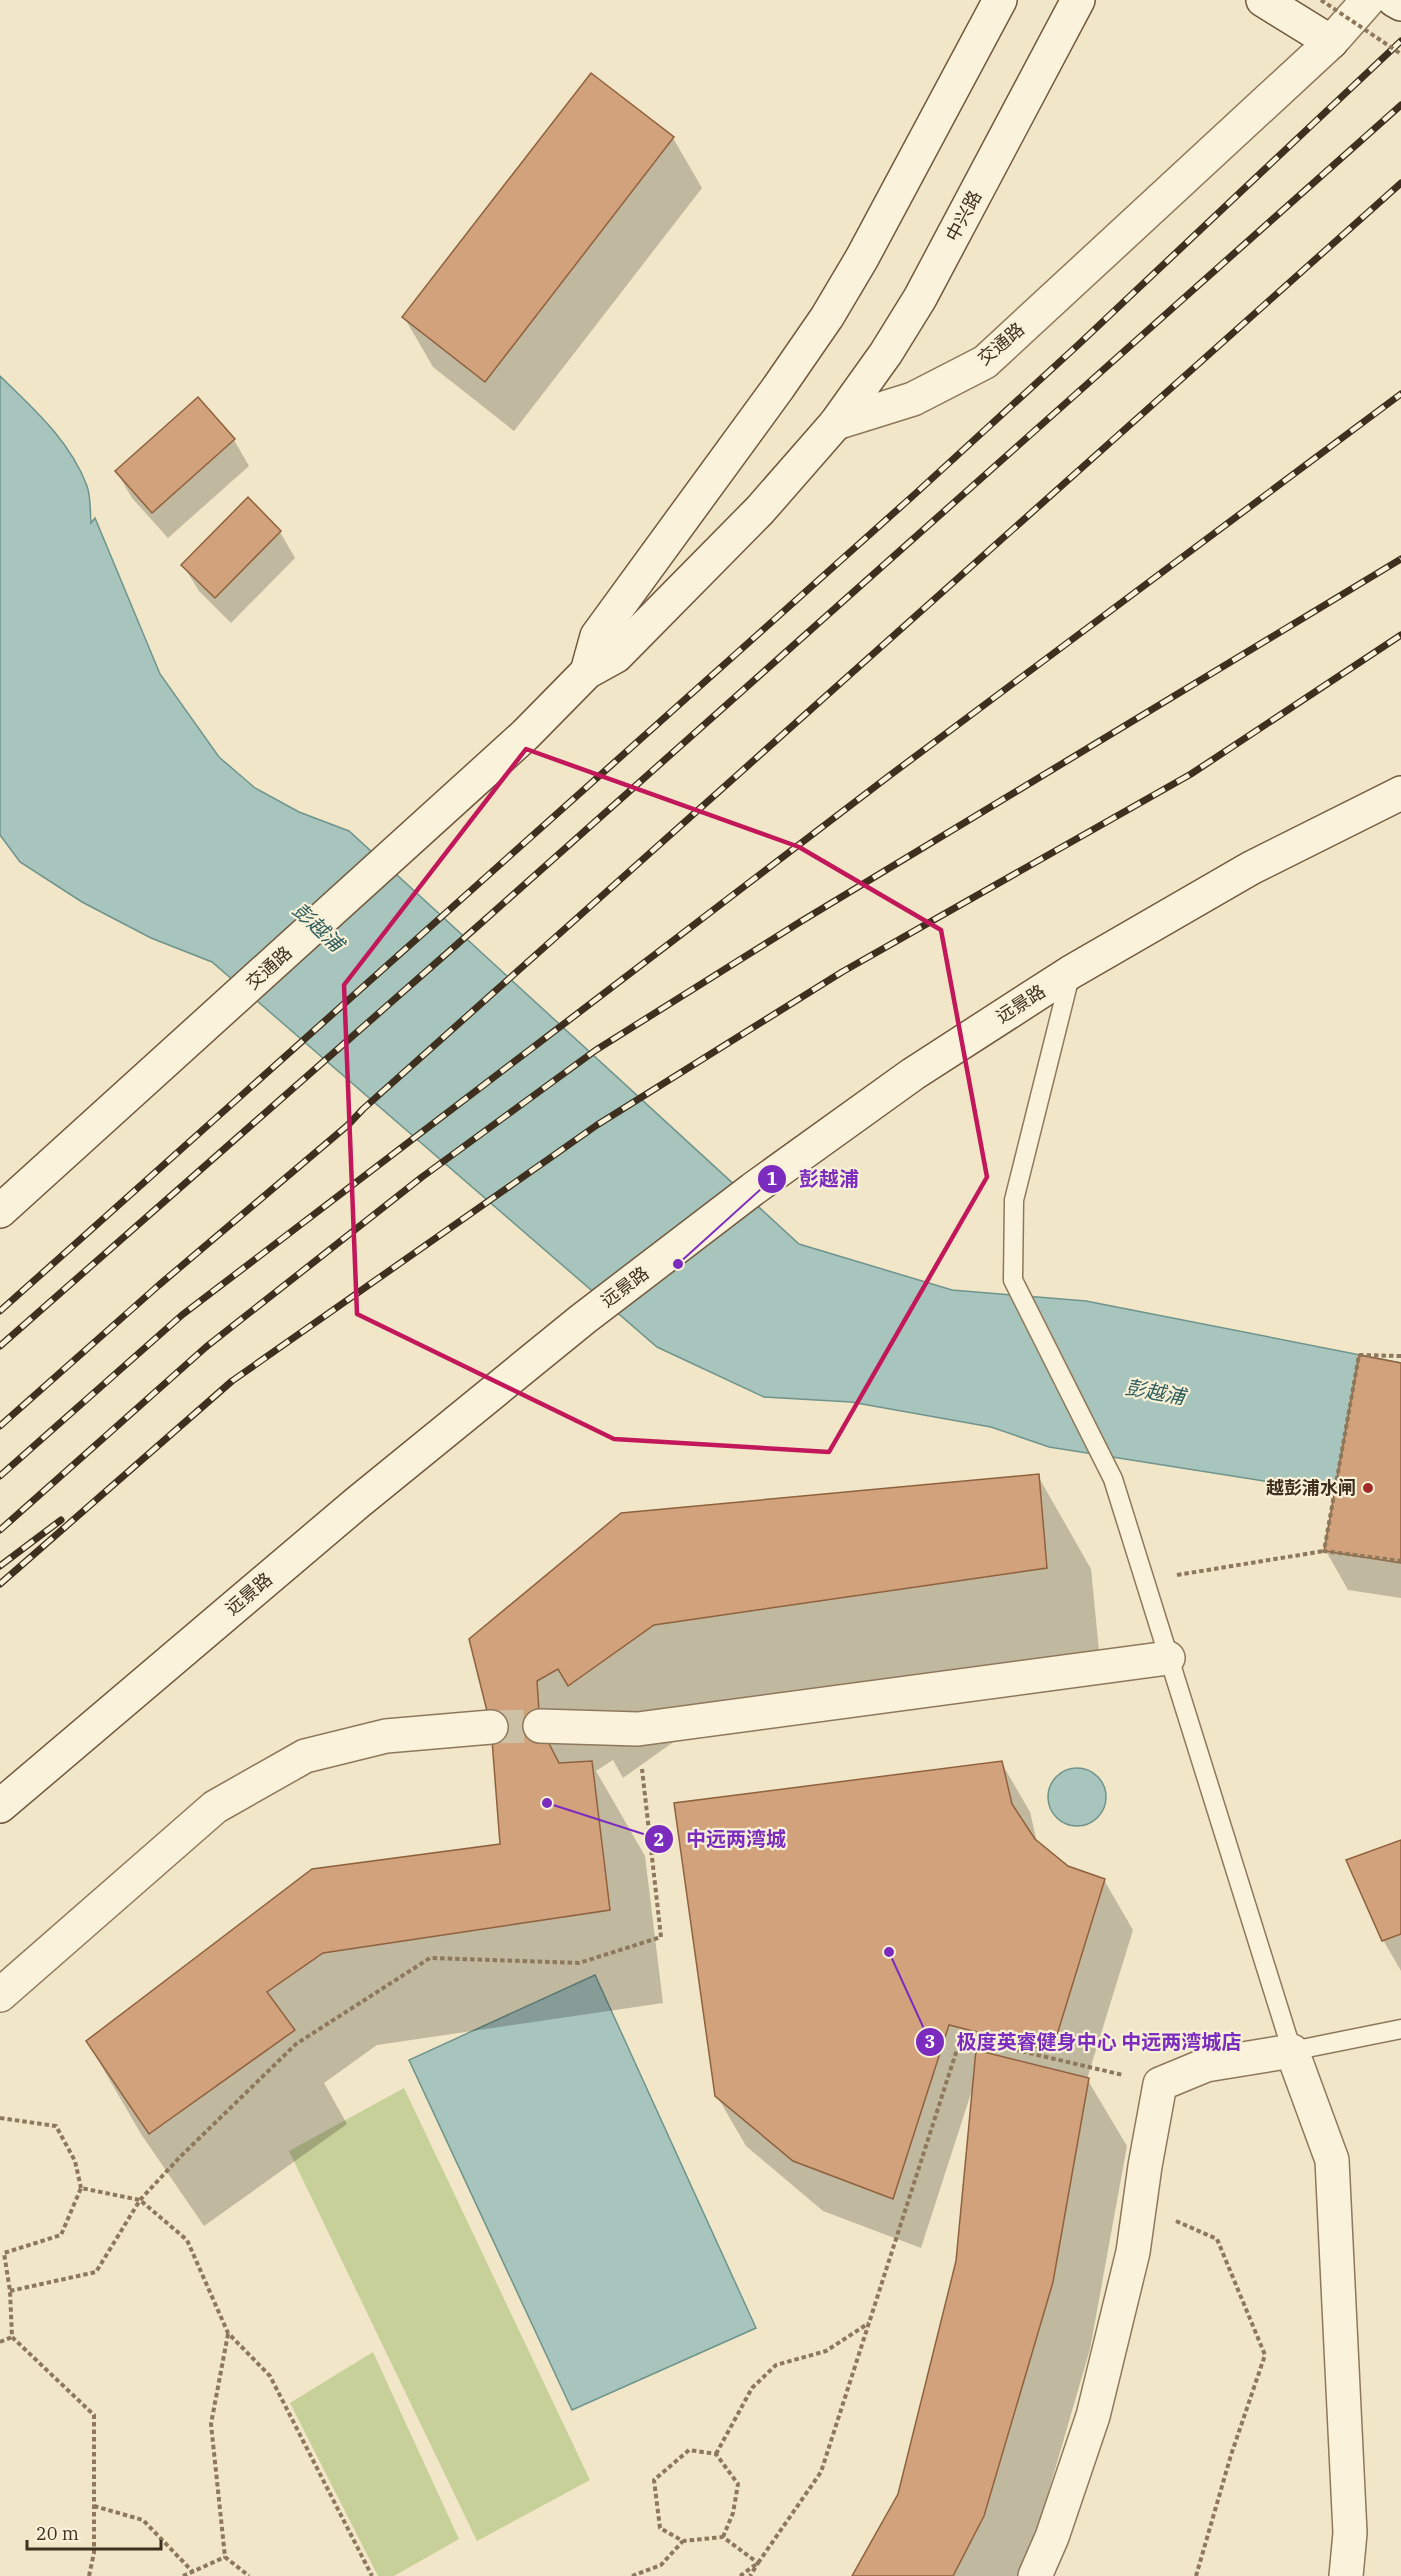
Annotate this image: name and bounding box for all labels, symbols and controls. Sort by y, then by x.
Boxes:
street label: 中兴路 [941,187,986,245]
street label: 交通路 [973,317,1029,370]
water label: 彭越浦 [287,896,352,959]
street label: 交通路 [241,941,296,994]
street label: 远景路 [992,979,1050,1028]
callout: 彭越浦 [757,1160,871,1198]
text: 彭越浦 [799,1165,859,1192]
text: 1 [767,1167,778,1190]
street label: 远景路 [596,1261,653,1312]
water label: 彭越浦 [1123,1373,1190,1411]
place label: 越彭浦水闸 [1266,1476,1356,1499]
marker: 越彭浦水闸 [1361,1481,1375,1495]
street label: 远景路 [221,1567,277,1620]
callout: 中远两湾城 [644,1820,798,1858]
text: 中远两湾城 [686,1825,786,1852]
text: 2 [654,1828,664,1851]
callout: 极度英睿健身中心 中远两湾城店 [915,2023,1253,2061]
text: 极度英睿健身中心 中远两湾城店 [957,2028,1241,2055]
text: 3 [925,2030,935,2053]
scale bar [27,2513,160,2551]
text: 20 m [36,2522,79,2545]

